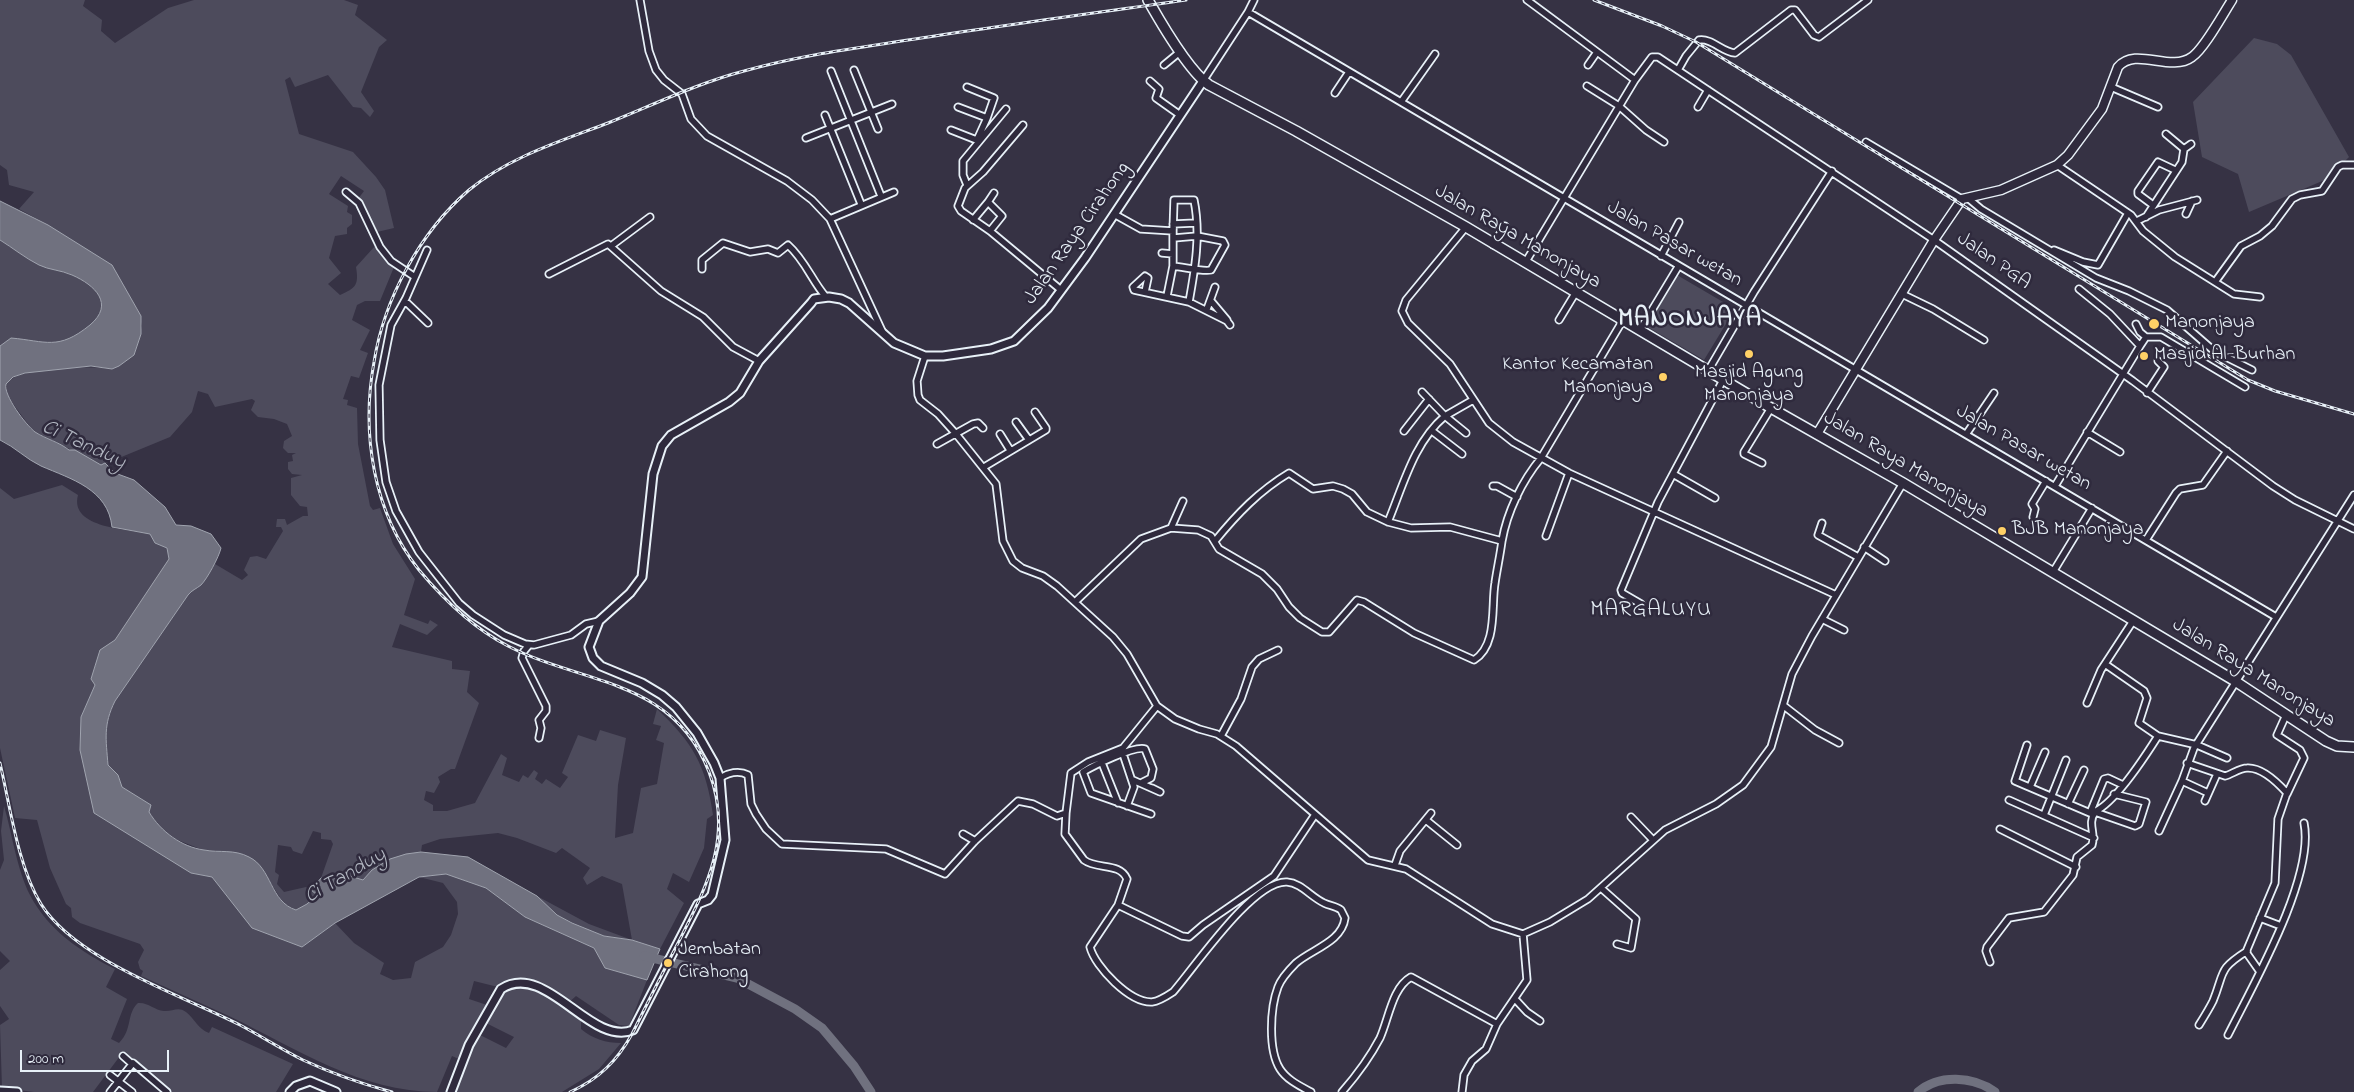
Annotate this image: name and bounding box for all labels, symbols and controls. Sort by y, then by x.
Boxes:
street label: Jalan Raya Cirahong [1020,158,1136,310]
street label: Jalan Raya Manonjaya [1430,181,1604,295]
street label: Jalan Pasar wetan [1602,197,1746,293]
street label: Jalan PGA [1951,228,2035,296]
district label: MANONJAYA [1617,306,1763,336]
place label: Manonjaya [2165,312,2255,336]
marker: Manonjaya [2147,317,2161,331]
place label: Masjid Al-Burhan [2154,344,2295,368]
marker: Masjid Agung Manonjaya [1743,348,1755,360]
marker: Masjid Al-Burhan [2138,350,2150,362]
place label: Kantor Kecamatan Manonjaya [1502,354,1653,401]
place label: Masjid Agung Manonjaya [1695,362,1803,409]
marker: Kantor Kecamatan Manonjaya [1657,371,1669,383]
street label: Jalan Pasar wetan [1951,401,2095,497]
street label: Jalan Raya Manonjaya [1818,407,1992,525]
water label: Ci Tanduy [37,416,129,476]
place label: BJB Manonjaya [2012,519,2143,543]
marker: BJB Manonjaya [1996,525,2008,537]
district label: MARGALUYU [1589,598,1713,624]
street label: Jalan Raya Manonjaya [2167,614,2339,734]
water label: Ci Tanduy [301,844,391,910]
place label: Jembatan Cirahong [678,939,761,986]
marker: Jembatan Cirahong [662,957,674,969]
scale bar [22,1040,171,1072]
text: 200 m [28,1048,64,1070]

